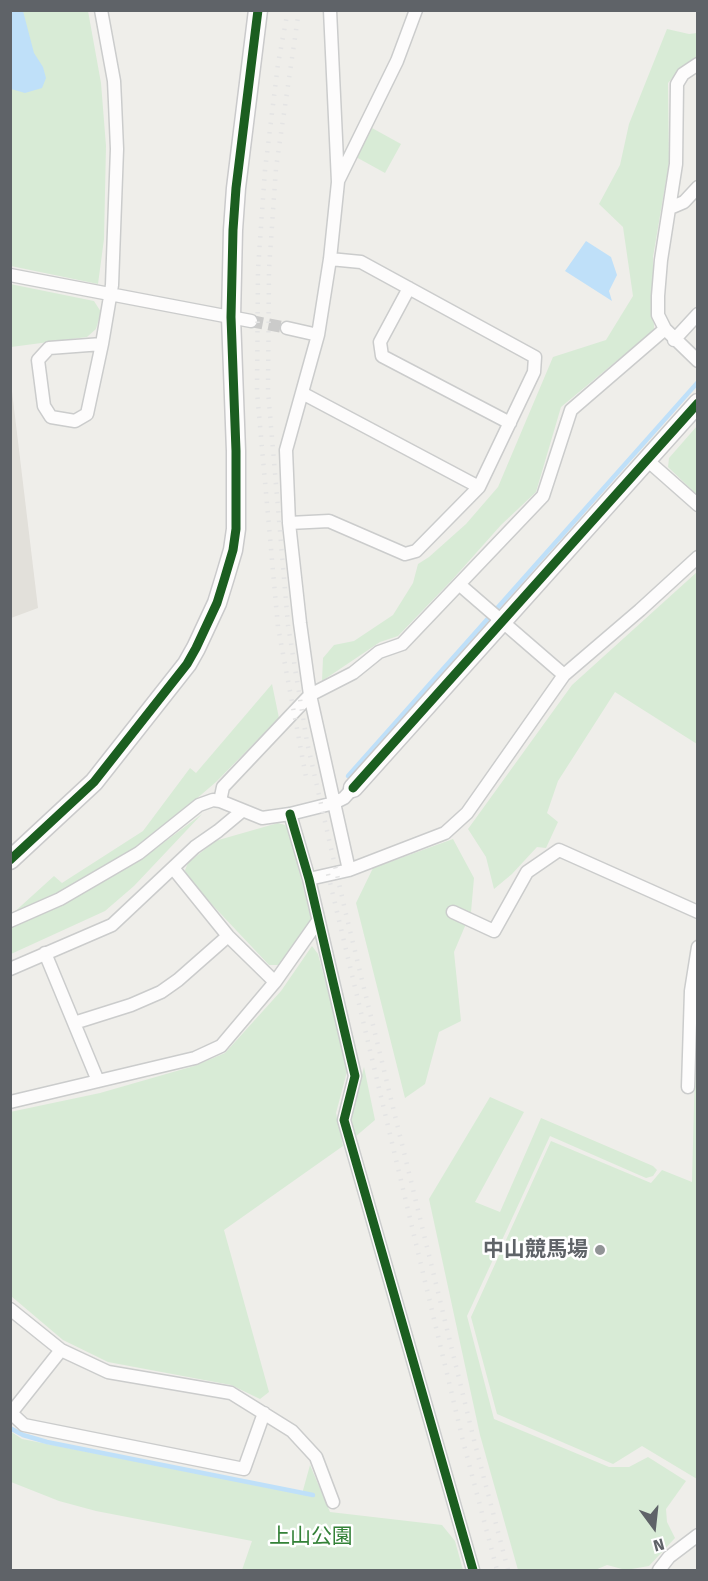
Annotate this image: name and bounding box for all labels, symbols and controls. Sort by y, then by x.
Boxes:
place label: 中山競馬場 [483,1237,588,1263]
marker: 中山競馬場 [593,1243,607,1257]
north arrow [624,1497,684,1557]
park label: 上山公園 [269,1524,353,1550]
text: N [651,1534,666,1555]

